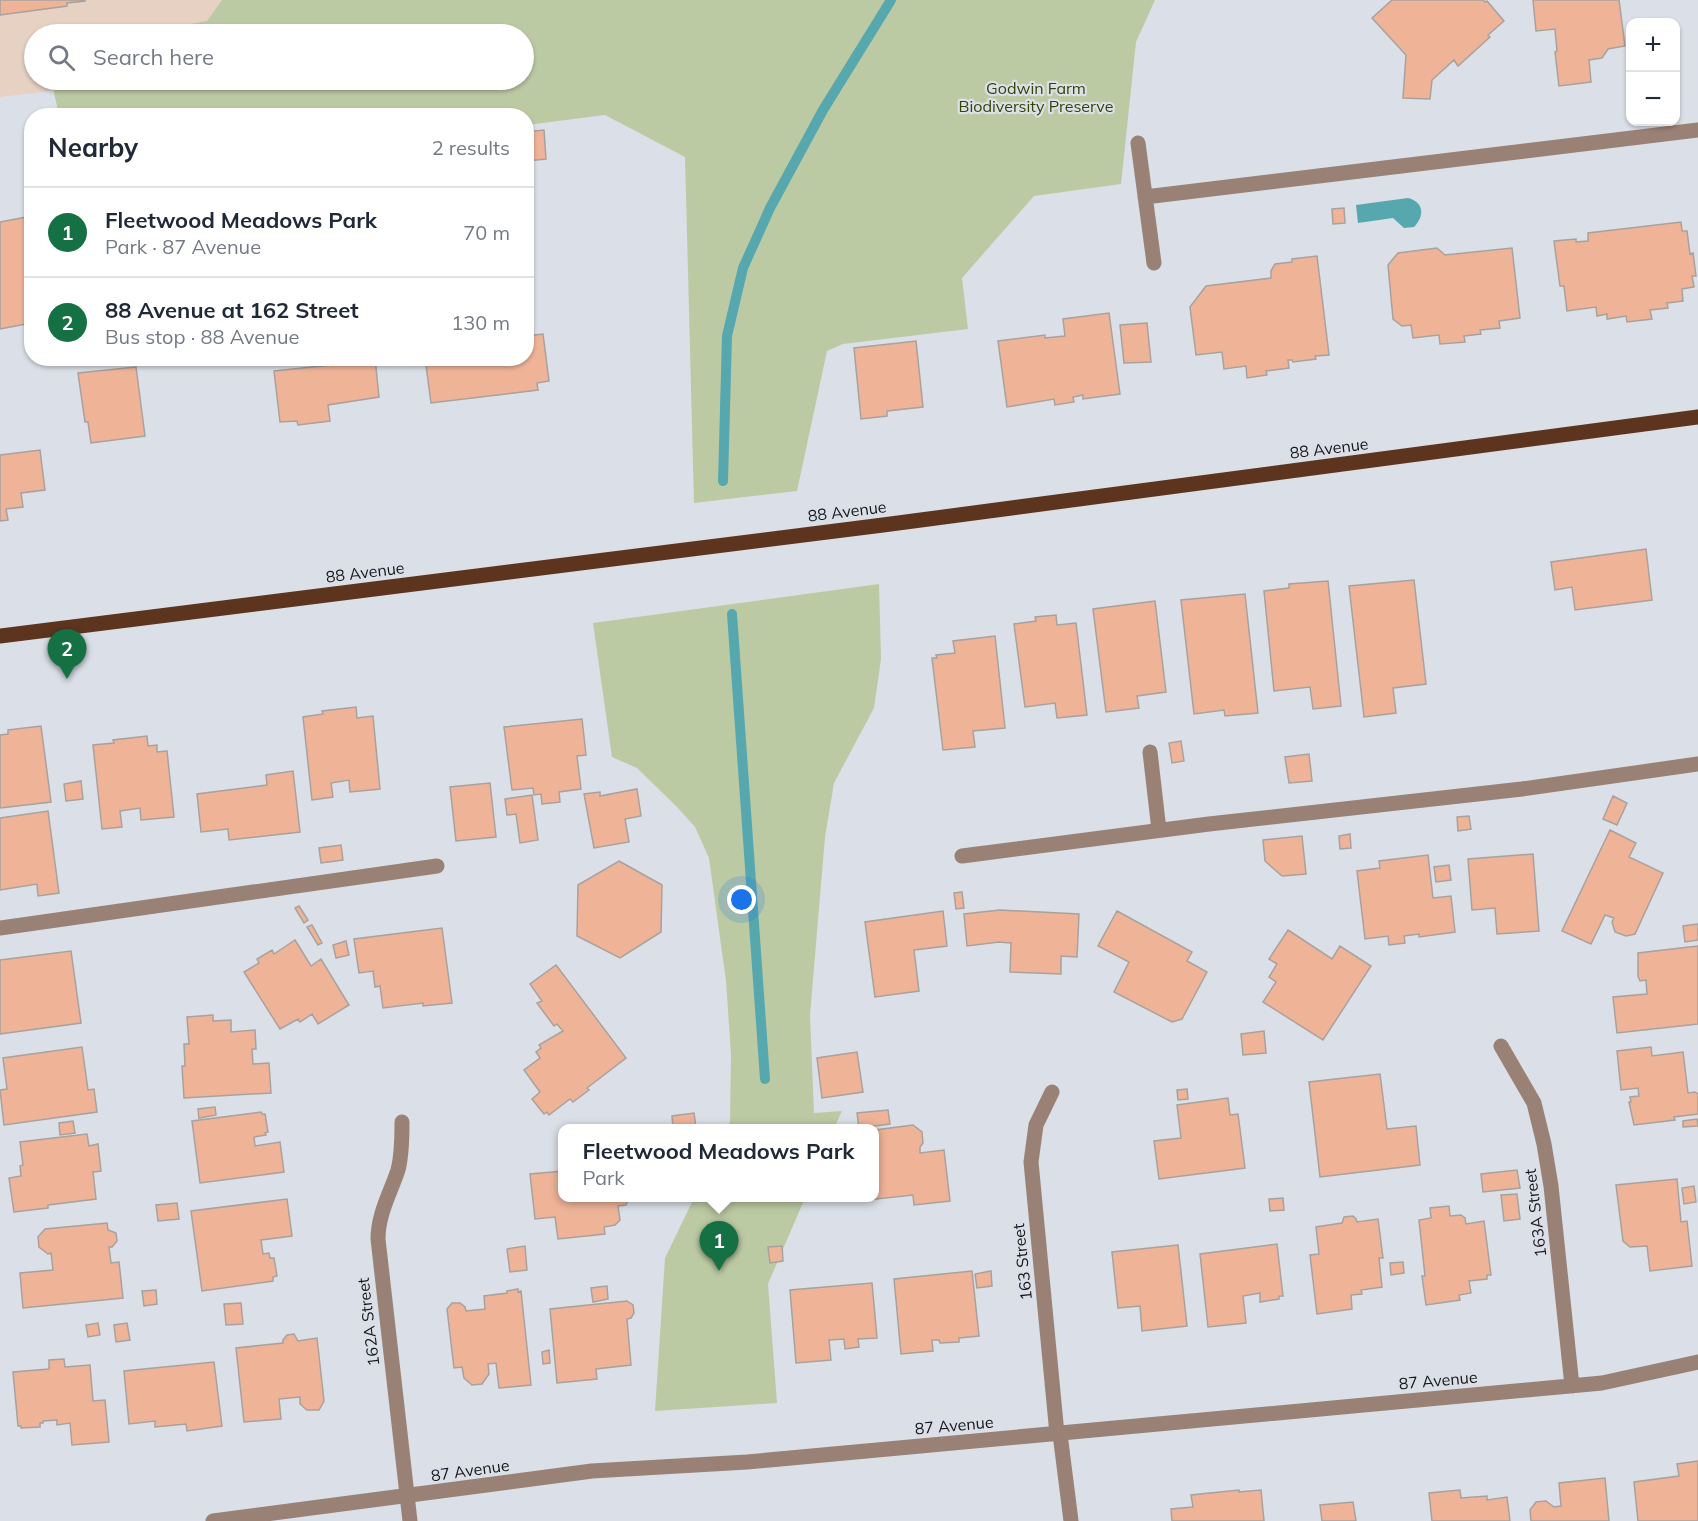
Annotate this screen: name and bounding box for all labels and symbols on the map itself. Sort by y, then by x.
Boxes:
park label: Godwin Farm Biodiversity Preserve [959,78,1113,116]
street label: 88 Avenue [1289,433,1369,463]
street label: 88 Avenue [807,496,887,526]
street label: 88 Avenue [325,557,405,587]
pin: 2 [48,630,86,679]
your location [727,885,756,914]
street label: 163A Street [1520,1167,1550,1258]
pin: 1 [700,1222,738,1271]
street label: 163 Street [1008,1222,1036,1301]
street label: 162A Street [353,1276,383,1367]
street label: 87 Avenue [1398,1367,1478,1393]
street label: 87 Avenue [914,1412,994,1438]
street label: 87 Avenue [429,1455,511,1485]

